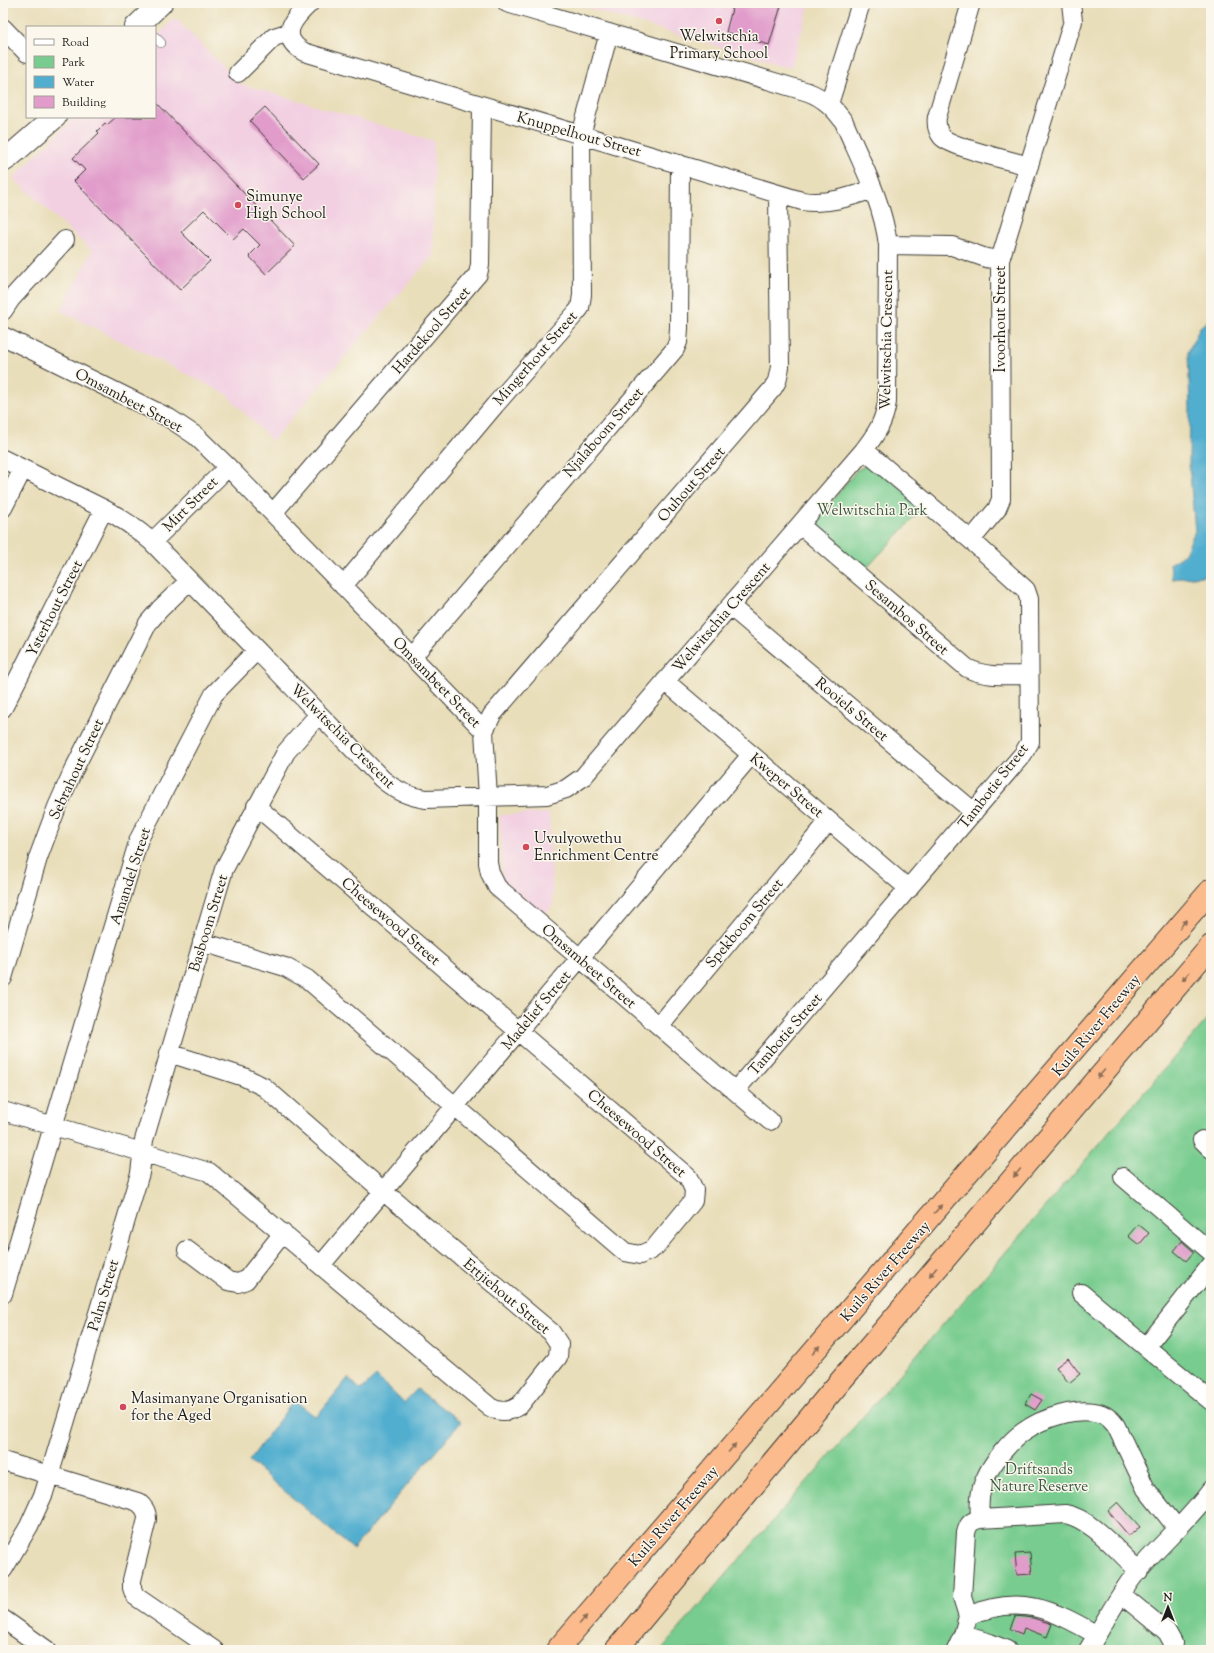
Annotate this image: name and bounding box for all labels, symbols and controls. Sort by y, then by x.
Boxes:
marker: Welwitschia Primary School [714,16,724,26]
legend [26,26,156,118]
place label: Welwitschia Primary School [670,27,768,65]
text: Road [62,34,89,52]
text: Park [62,54,85,72]
text: Water [62,74,95,92]
text: Building [62,94,106,112]
street label: Knuppelhout Street [514,108,643,163]
place label: Simunye High School [246,187,326,225]
marker: Simunye High School [233,200,243,210]
street label: Ivoorhout Street [991,266,1012,372]
street label: Welwitschia Crescent [876,270,899,410]
street label: Hardekool Street [388,283,476,379]
street label: Mingerhout Street [489,307,583,411]
street label: Omsambeet Street [71,364,186,439]
street label: Njalaboom Street [559,383,649,482]
street label: Ouhout Street [653,443,731,527]
street label: Mirt Street [159,473,223,537]
park label: Welwitschia Park [816,501,928,522]
street label: Ysterhout Street [22,557,89,661]
street label: Welwitschia Crescent [668,558,776,678]
street label: Sesambos Street [859,576,953,661]
street label: Omsambeet Street [387,633,485,733]
street label: Rooiels Street [810,673,892,747]
street label: Welwitschia Crescent [285,680,399,794]
street label: Sebrahout Street [45,716,110,824]
street label: Tambotie Street [954,740,1034,834]
street label: Kweper Street [745,749,827,823]
street label: Amandel Street [106,825,157,928]
place label: Uvulyowethu Enrichment Centre [534,829,659,867]
marker: Uvulyowethu Enrichment Centre [521,842,531,852]
street label: Basboom Street [185,872,234,975]
street label: Cheesewood Street [336,873,444,971]
street label: Spekboom Street [701,875,789,973]
one-way arrow [1178,918,1187,929]
street label: Omsambeet Street [536,920,640,1014]
street label: Madelief Street [498,967,577,1055]
street label: Kuils River Freeway [1048,970,1147,1082]
one-way arrow [1181,970,1190,981]
street label: Tambotie Street [744,989,828,1081]
one-way arrow [1097,1070,1106,1079]
street label: Cheesewood Street [582,1085,690,1183]
one-way arrow [1012,1168,1021,1179]
one-way arrow [933,1204,942,1213]
street label: Kuils River Freeway [836,1217,936,1327]
street label: Ertjiehout Street [458,1254,554,1340]
street label: Palm Street [84,1257,125,1334]
one-way arrow [928,1267,937,1278]
one-way arrow [812,1344,821,1355]
place label: Masimanyane Organisation for the Aged [131,1389,308,1427]
marker: Masimanyane Organisation for the Aged [118,1402,128,1412]
one-way arrow [727,1443,736,1453]
park label: Driftsands Nature Reserve [990,1460,1088,1498]
street label: Kuils River Freeway [624,1462,724,1572]
north arrow [1148,1587,1188,1627]
text: N [1163,1590,1173,1606]
one-way arrow [578,1615,587,1626]

